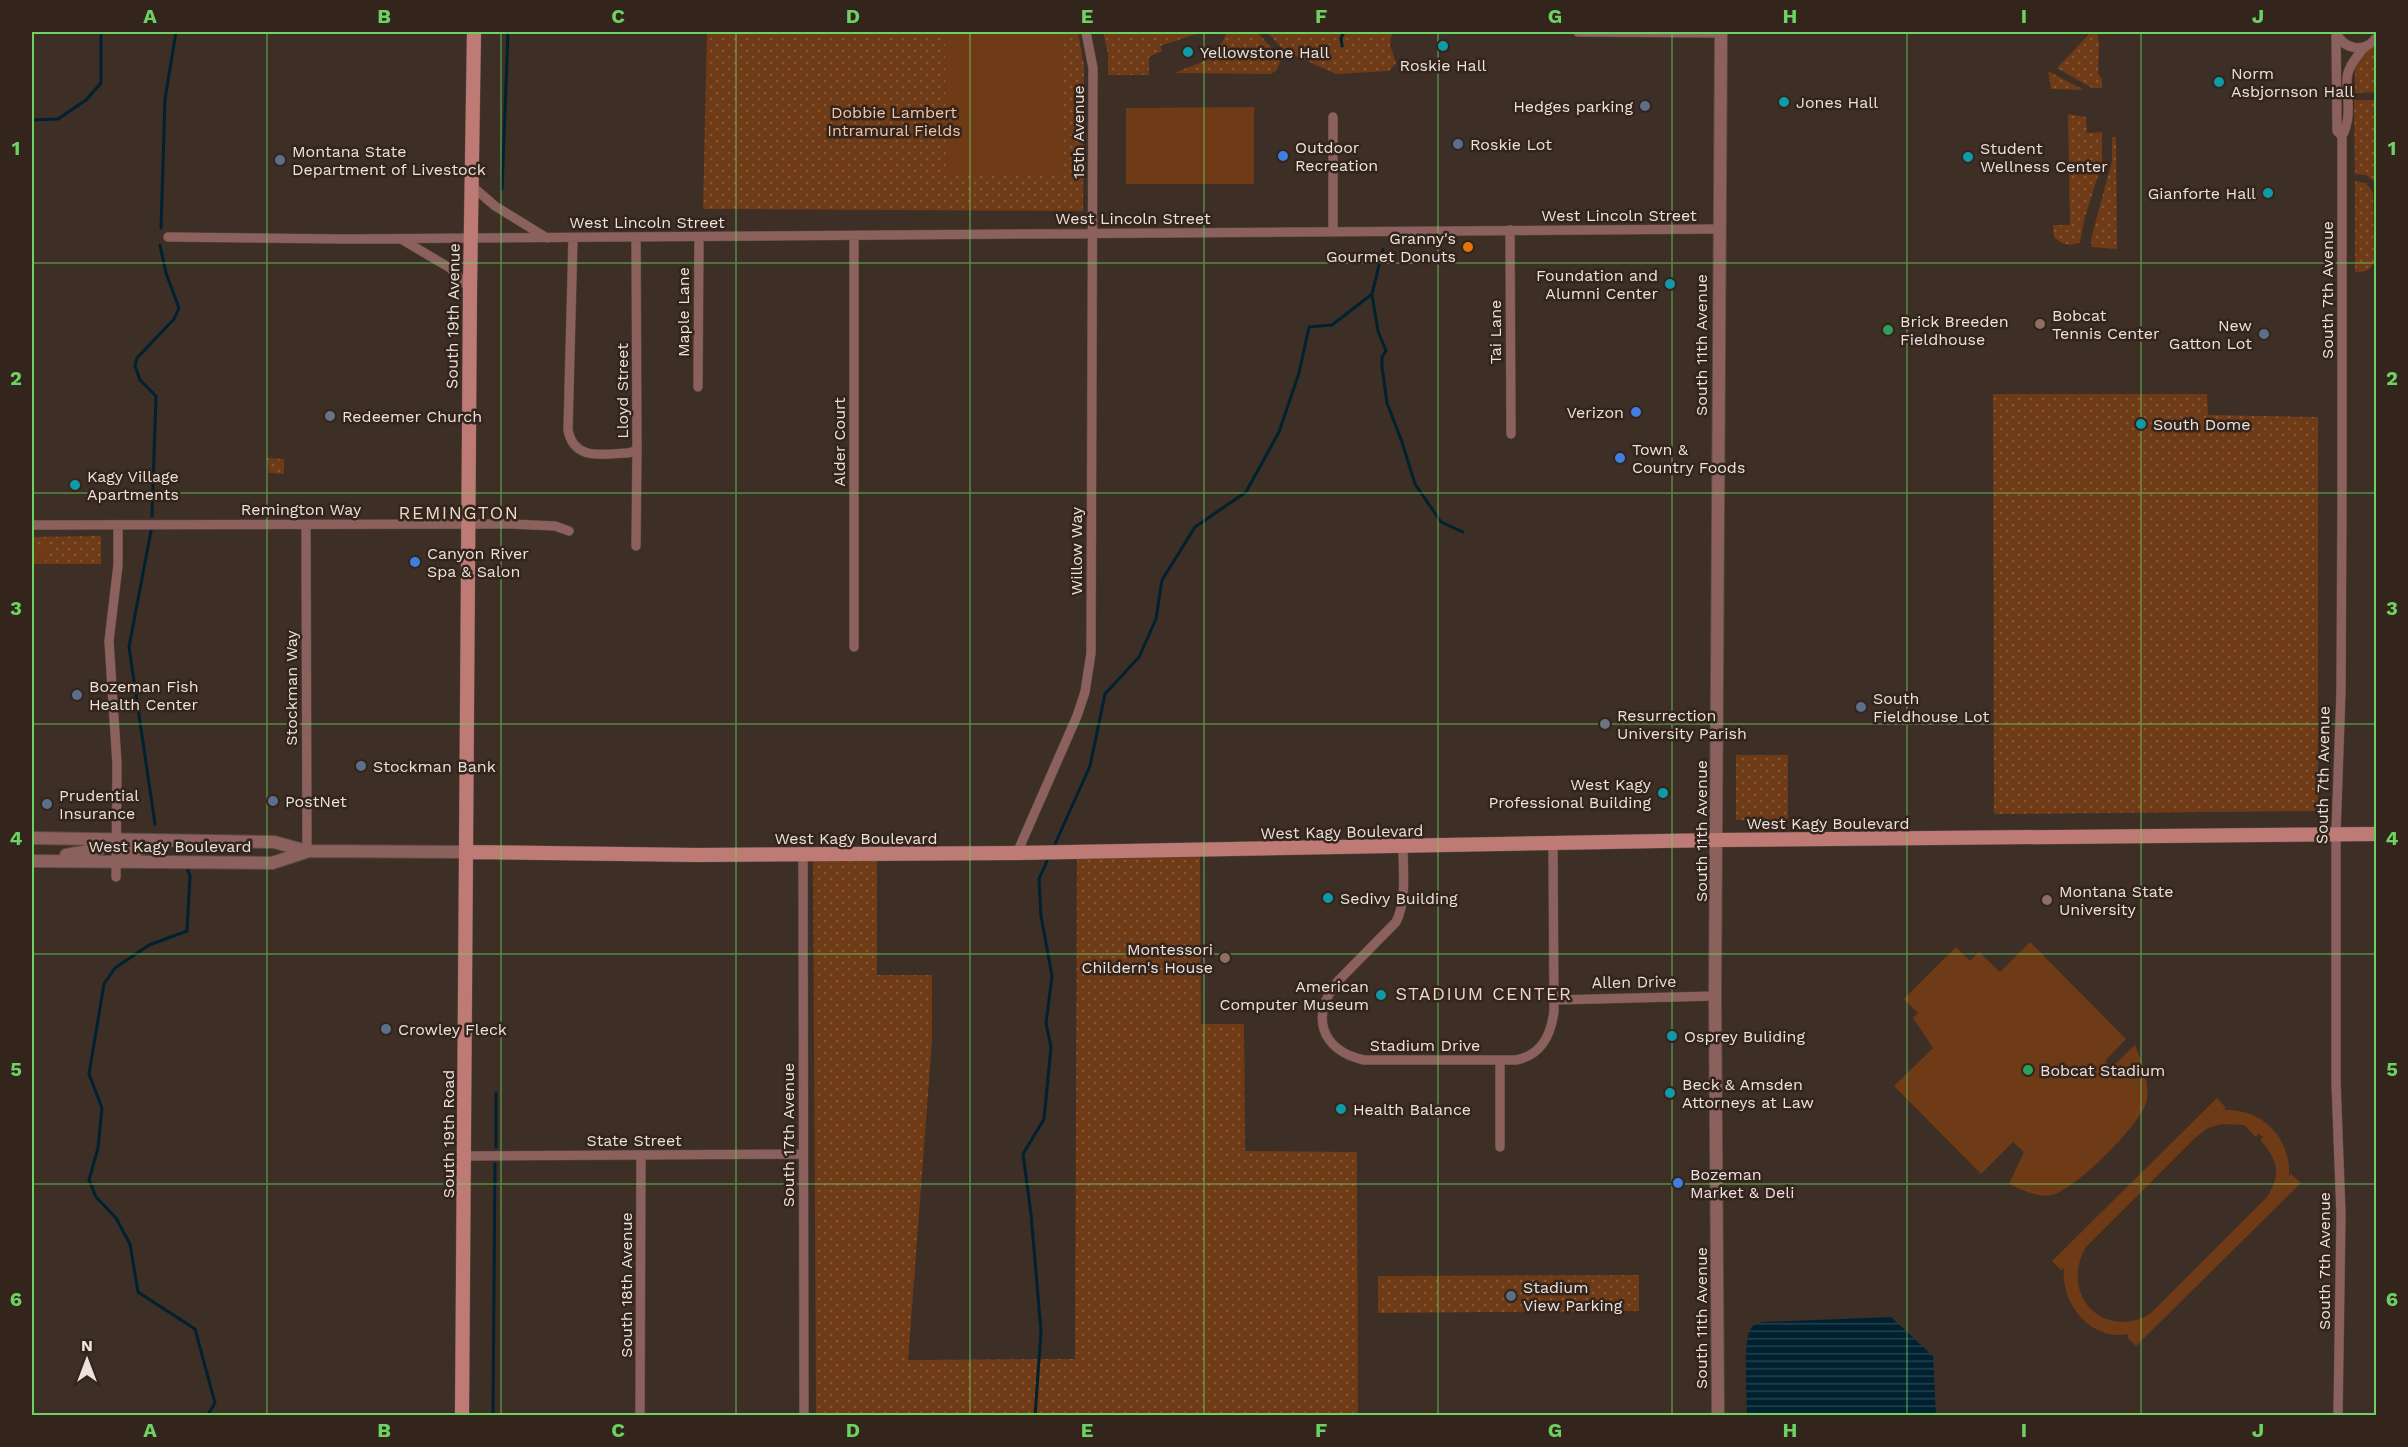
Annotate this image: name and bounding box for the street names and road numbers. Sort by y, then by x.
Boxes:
street label: 15th Avenue [1069,85,1088,179]
street label: West Lincoln Street [1541,206,1697,225]
street label: West Lincoln Street [1055,209,1211,228]
street label: West Lincoln Street [569,213,725,232]
street label: South 7th Avenue [2318,221,2337,359]
street label: South 19th Avenue [442,243,464,389]
street label: Maple Lane [674,267,693,357]
street label: South 11th Avenue [1692,274,1711,416]
street label: Tai Lane [1486,300,1505,364]
street label: Lloyd Street [613,343,632,439]
street label: Alder Court [830,397,849,487]
street label: Remington Way [241,500,362,519]
street label: Willow Way [1067,506,1086,595]
street label: Stockman Way [282,630,301,746]
street label: South 7th Avenue [2312,706,2334,844]
street label: South 11th Avenue [1692,760,1711,902]
street label: West Kagy Boulevard [1746,814,1910,833]
street label: West Kagy Boulevard [1260,821,1424,843]
street label: West Kagy Boulevard [774,829,938,848]
street label: West Kagy Boulevard [88,837,252,856]
street label: Allen Drive [1591,972,1677,992]
street label: Stadium Drive [1370,1036,1480,1055]
street label: South 17th Avenue [779,1063,798,1207]
street label: South 19th Road [439,1070,458,1198]
street label: State Street [586,1131,682,1150]
street label: South 7th Avenue [2315,1192,2334,1330]
street label: South 18th Avenue [617,1212,636,1358]
street label: South 11th Avenue [1692,1247,1711,1389]

